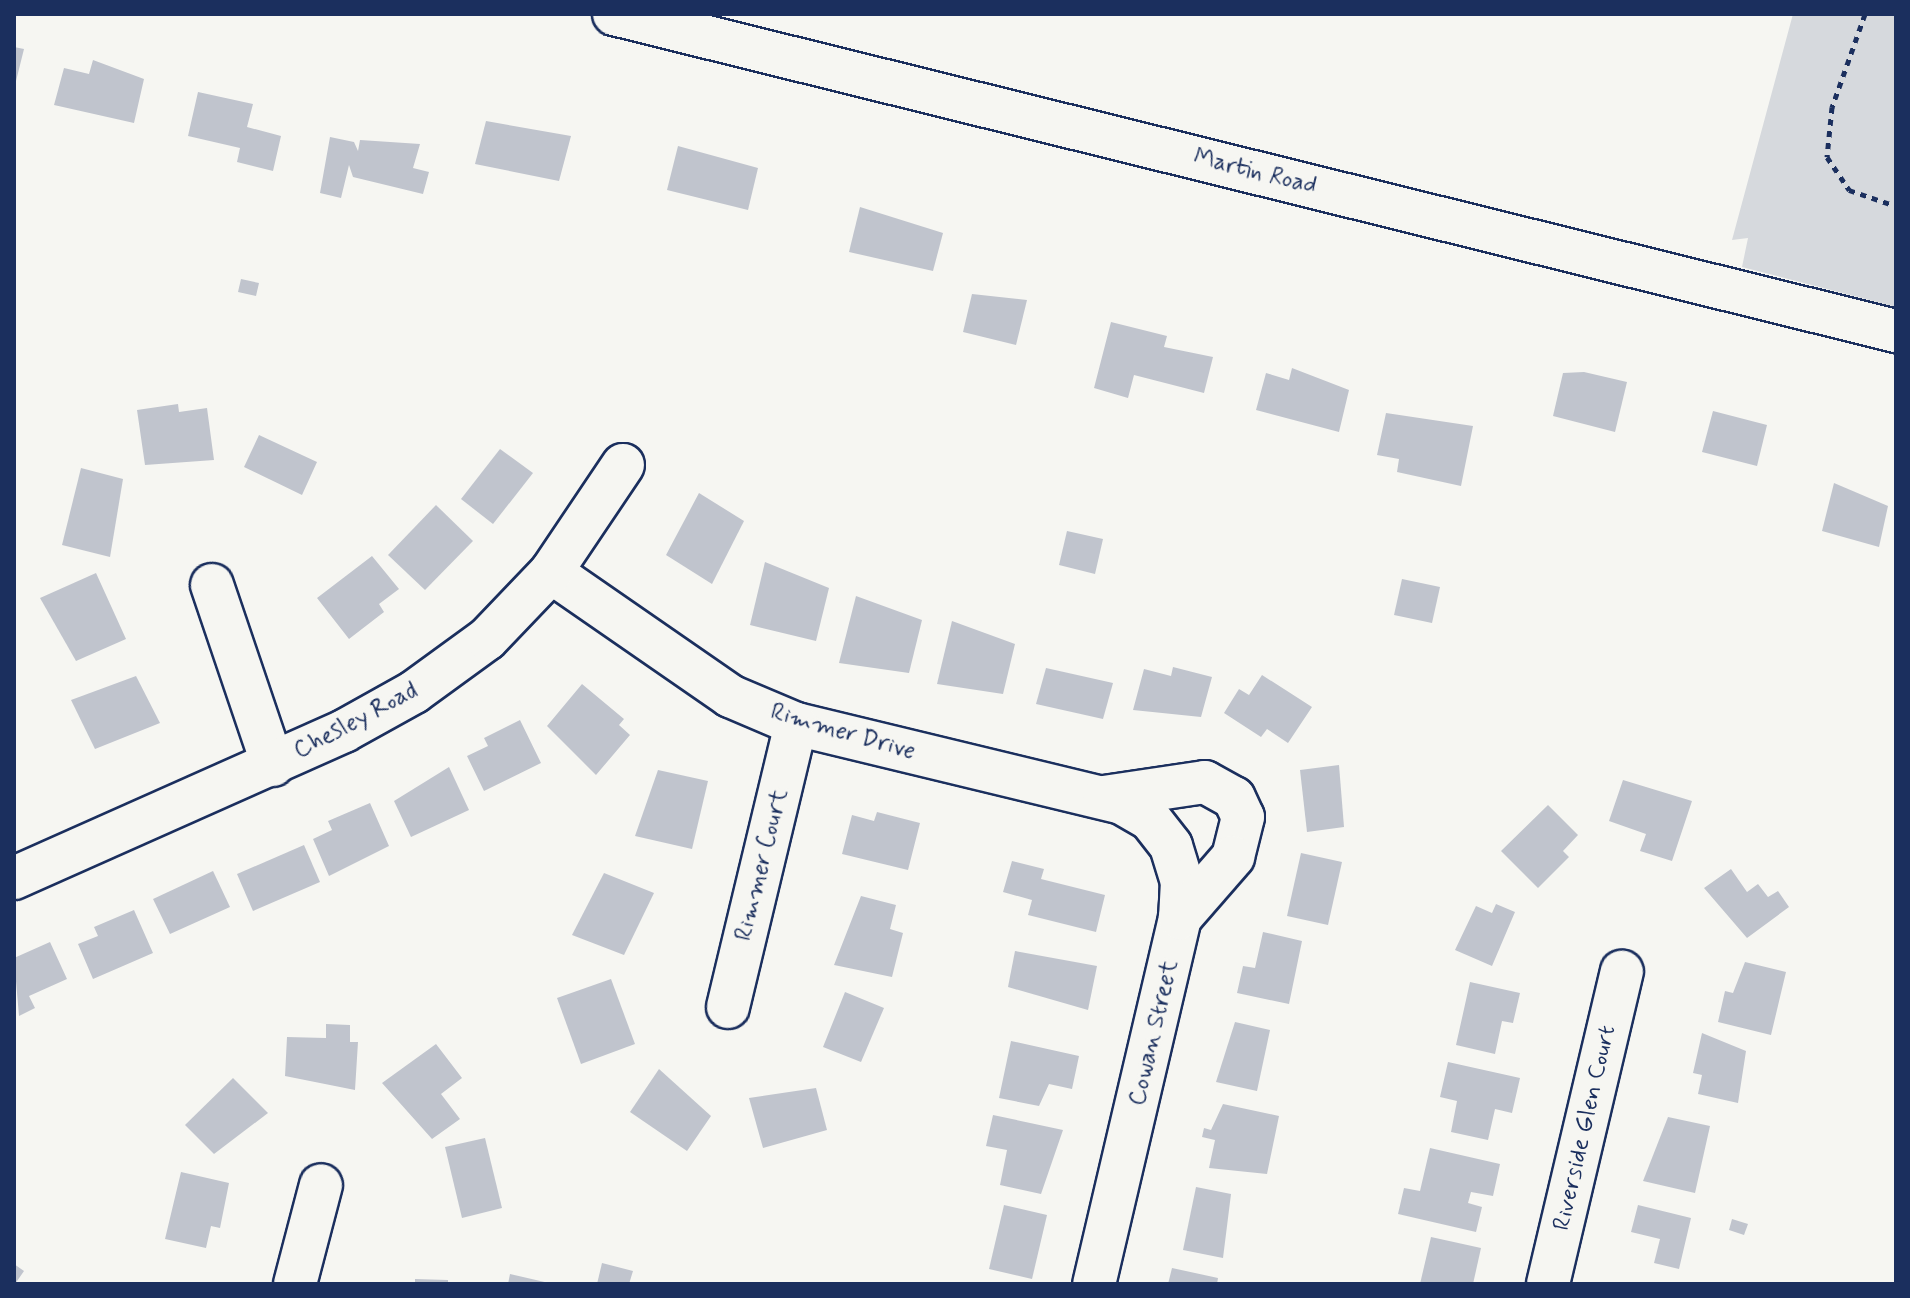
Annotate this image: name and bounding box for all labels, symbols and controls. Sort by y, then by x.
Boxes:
street label: Martin Road [1191,143,1319,201]
street label: Chesley Road [290,677,422,765]
street label: Rimmer Drive [768,698,918,766]
street label: Rimmer Court [730,787,794,943]
street label: Cowan Street [1123,957,1185,1109]
street label: Riverside Glen Court [1547,1019,1623,1237]

